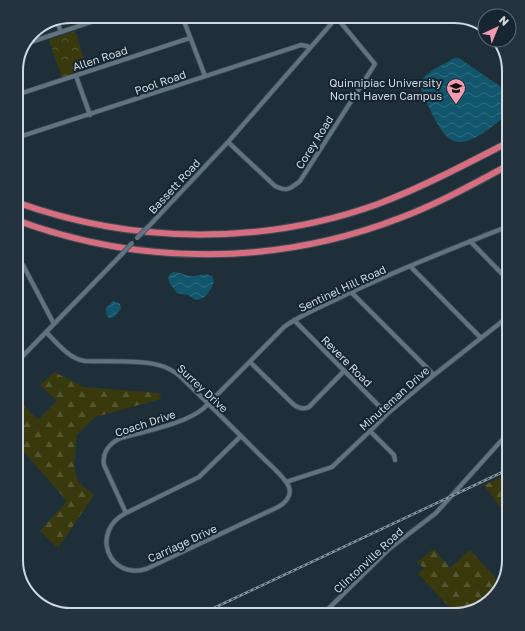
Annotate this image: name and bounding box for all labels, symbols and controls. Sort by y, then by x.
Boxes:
north arrow [477,8,517,48]
text: N [497,13,512,28]
street label: Allen Road [71,43,129,73]
street label: Pool Road [133,67,187,97]
place label: Quinnipiac University North Haven Campus [329,76,442,102]
school or university icon: Quinnipiac University North Haven Campus [445,77,467,105]
street label: Corey Road [293,113,335,171]
street label: Bassett Road [145,156,203,216]
street label: Sentinel Hill Road [296,262,388,314]
street label: Revere Road [319,333,375,389]
street label: Surrey Drive [175,361,231,415]
street label: Minuteman Drive [356,363,432,433]
street label: Coach Drive [113,407,177,439]
street label: Carriage Drive [145,521,219,565]
street label: Clintonville Road [331,524,405,596]

